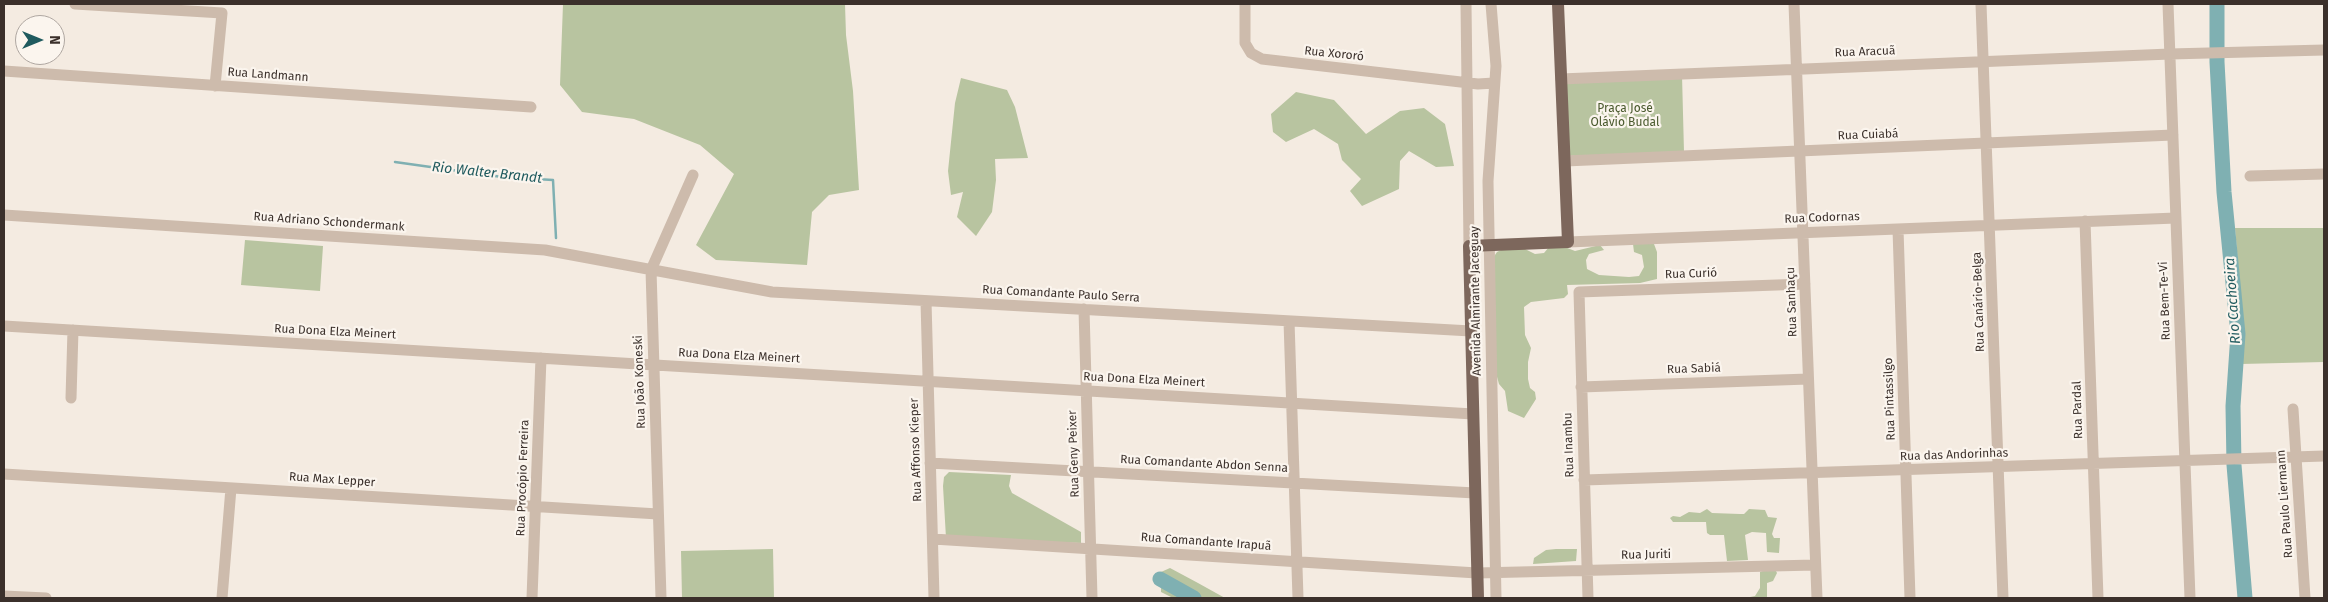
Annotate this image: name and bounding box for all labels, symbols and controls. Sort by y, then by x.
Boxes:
north arrow [15,15,65,65]
text: N [46,35,63,45]
street label: Rua Xororó [1303,44,1365,64]
street label: Rua Aracuã [1834,44,1896,60]
street label: Rua Landmann [227,65,309,85]
park label: Praça José Olávio Budal [1591,102,1659,130]
street label: Rua Cuiabá [1837,127,1899,143]
water label: Rio Walter Brandt [431,159,543,187]
street label: Rua Codornas [1784,209,1860,227]
street label: Rua Adriano Schondermank [253,210,405,234]
street label: Avenida Almirante Jaceguay [1467,226,1485,376]
street label: Rua Canário-Belga [1970,252,1988,352]
water label: Rio Cachoeira [2222,257,2244,345]
street label: Rua Bem-Te-Vi [2156,261,2174,341]
street label: Rua Curió [1665,266,1717,282]
street label: Rua Sanhaçu [1784,267,1800,337]
street label: Rua Comandante Paulo Serra [982,283,1140,305]
street label: Rua Dona Elza Meinert [274,322,396,342]
street label: Rua João Koneski [631,335,649,429]
street label: Rua Dona Elza Meinert [678,346,800,366]
street label: Rua Pintassilgo [1881,357,1899,441]
street label: Rua Sabiá [1667,361,1721,377]
street label: Rua Dona Elza Meinert [1083,370,1205,390]
street label: Rua Pardal [2070,381,2086,439]
street label: Rua Affonso Kieper [907,398,925,502]
street label: Rua Geny Peixer [1065,410,1083,498]
street label: Rua Inambu [1561,412,1577,478]
street label: Rua Procópio Ferreira [514,419,532,537]
street label: Rua das Andorinhas [1900,446,2008,464]
street label: Rua Paulo Liermann [2274,449,2296,559]
street label: Rua Comandante Abdon Senna [1120,452,1288,476]
street label: Rua Max Lepper [288,470,376,490]
street label: Rua Comandante Irapuã [1140,530,1272,554]
street label: Rua Juriti [1621,547,1671,563]

